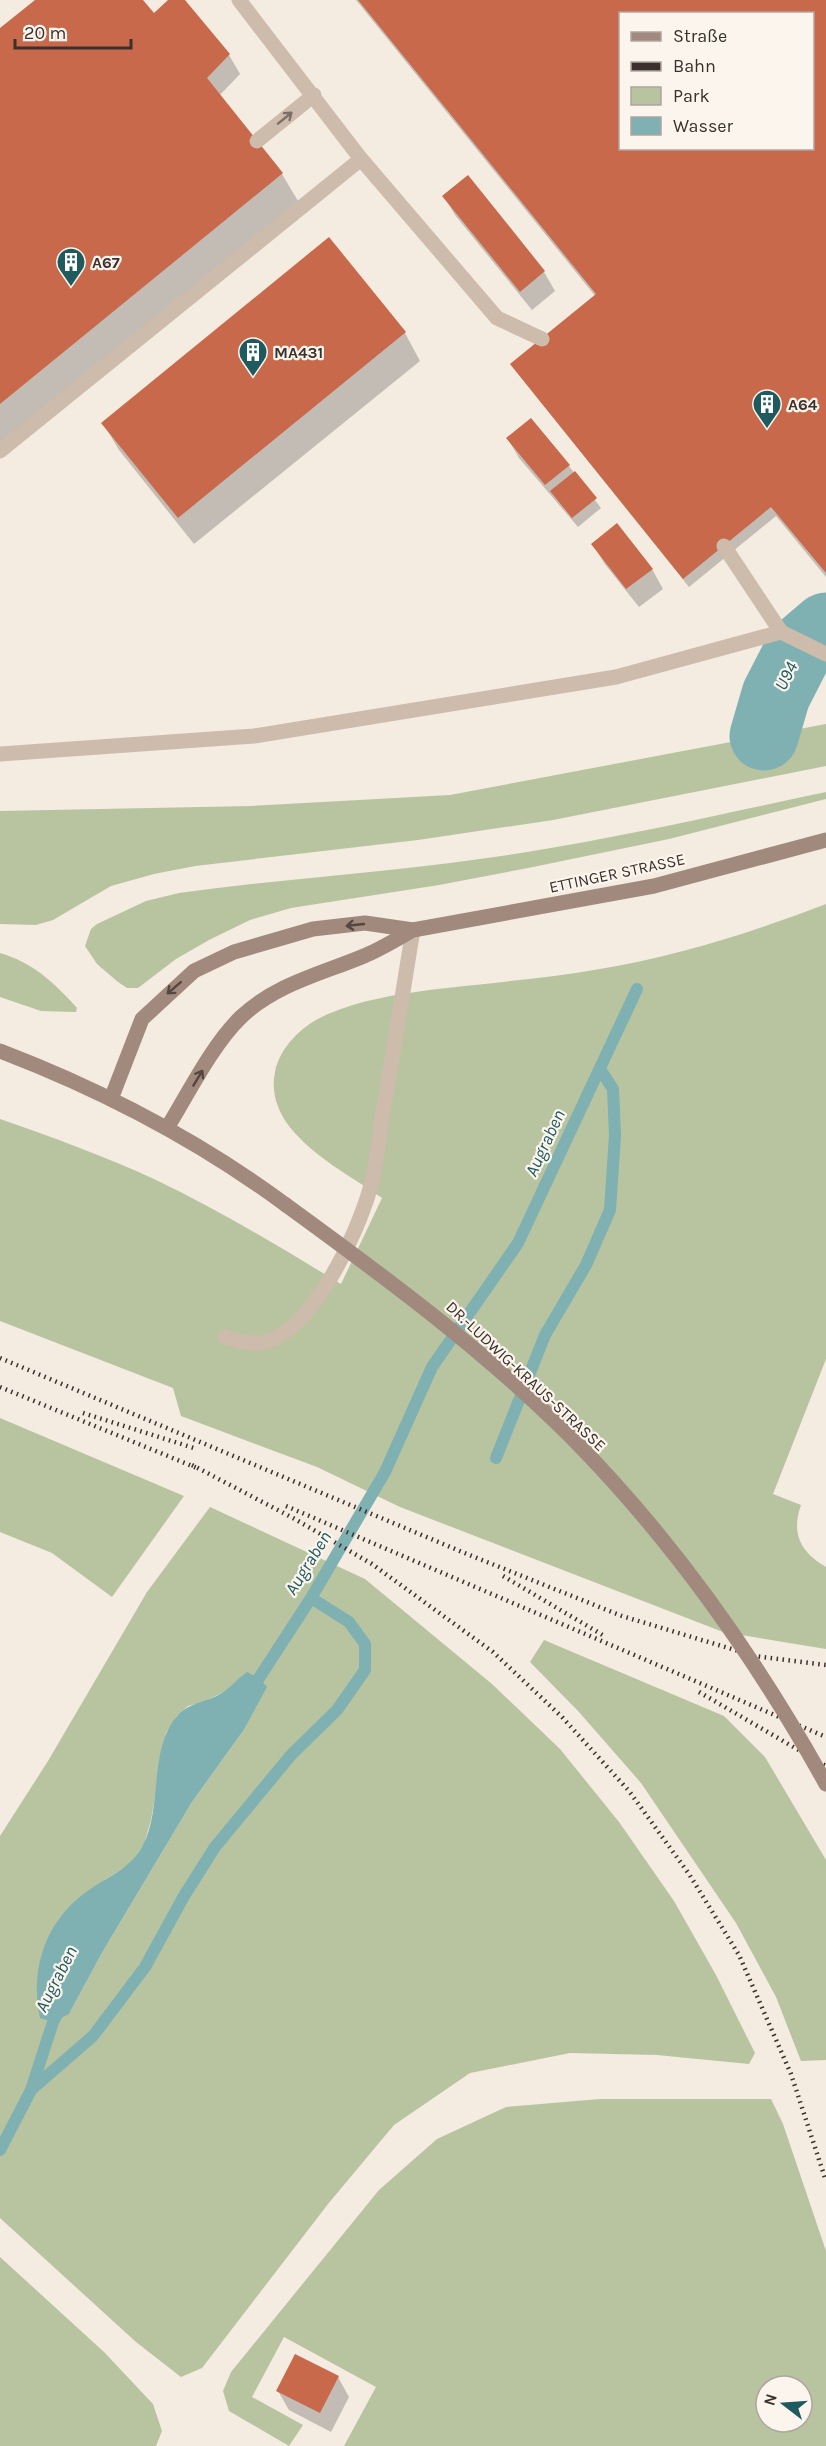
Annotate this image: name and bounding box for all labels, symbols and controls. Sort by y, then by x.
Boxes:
scale bar [15,12,130,50]
legend [619,12,814,150]
text: 20 m [24,22,66,44]
text: Straße [673,25,727,47]
text: Bahn [673,55,716,77]
text: Park [673,85,710,107]
one-way arrow [277,112,293,125]
text: Wasser [673,115,734,137]
building icon: A67 [55,246,87,288]
place label: A67 [92,253,120,272]
building icon: MA431 [237,336,269,378]
place label: MA431 [274,343,323,362]
building icon: A64 [751,388,783,430]
place label: A64 [788,395,818,414]
water label: U94 [770,657,803,694]
street label: ETTINGER STRASSE [547,849,687,897]
one-way arrow [345,919,365,930]
one-way arrow [166,982,182,995]
one-way arrow [192,1070,204,1087]
water label: Augraben [520,1106,570,1180]
street label: DR.-LUDWIG-KRAUS-STRASSE [442,1297,610,1455]
water label: Augraben [280,1527,336,1599]
water label: Augraben [30,1942,82,2016]
north arrow [754,2374,814,2434]
text: N [759,2391,781,2408]

